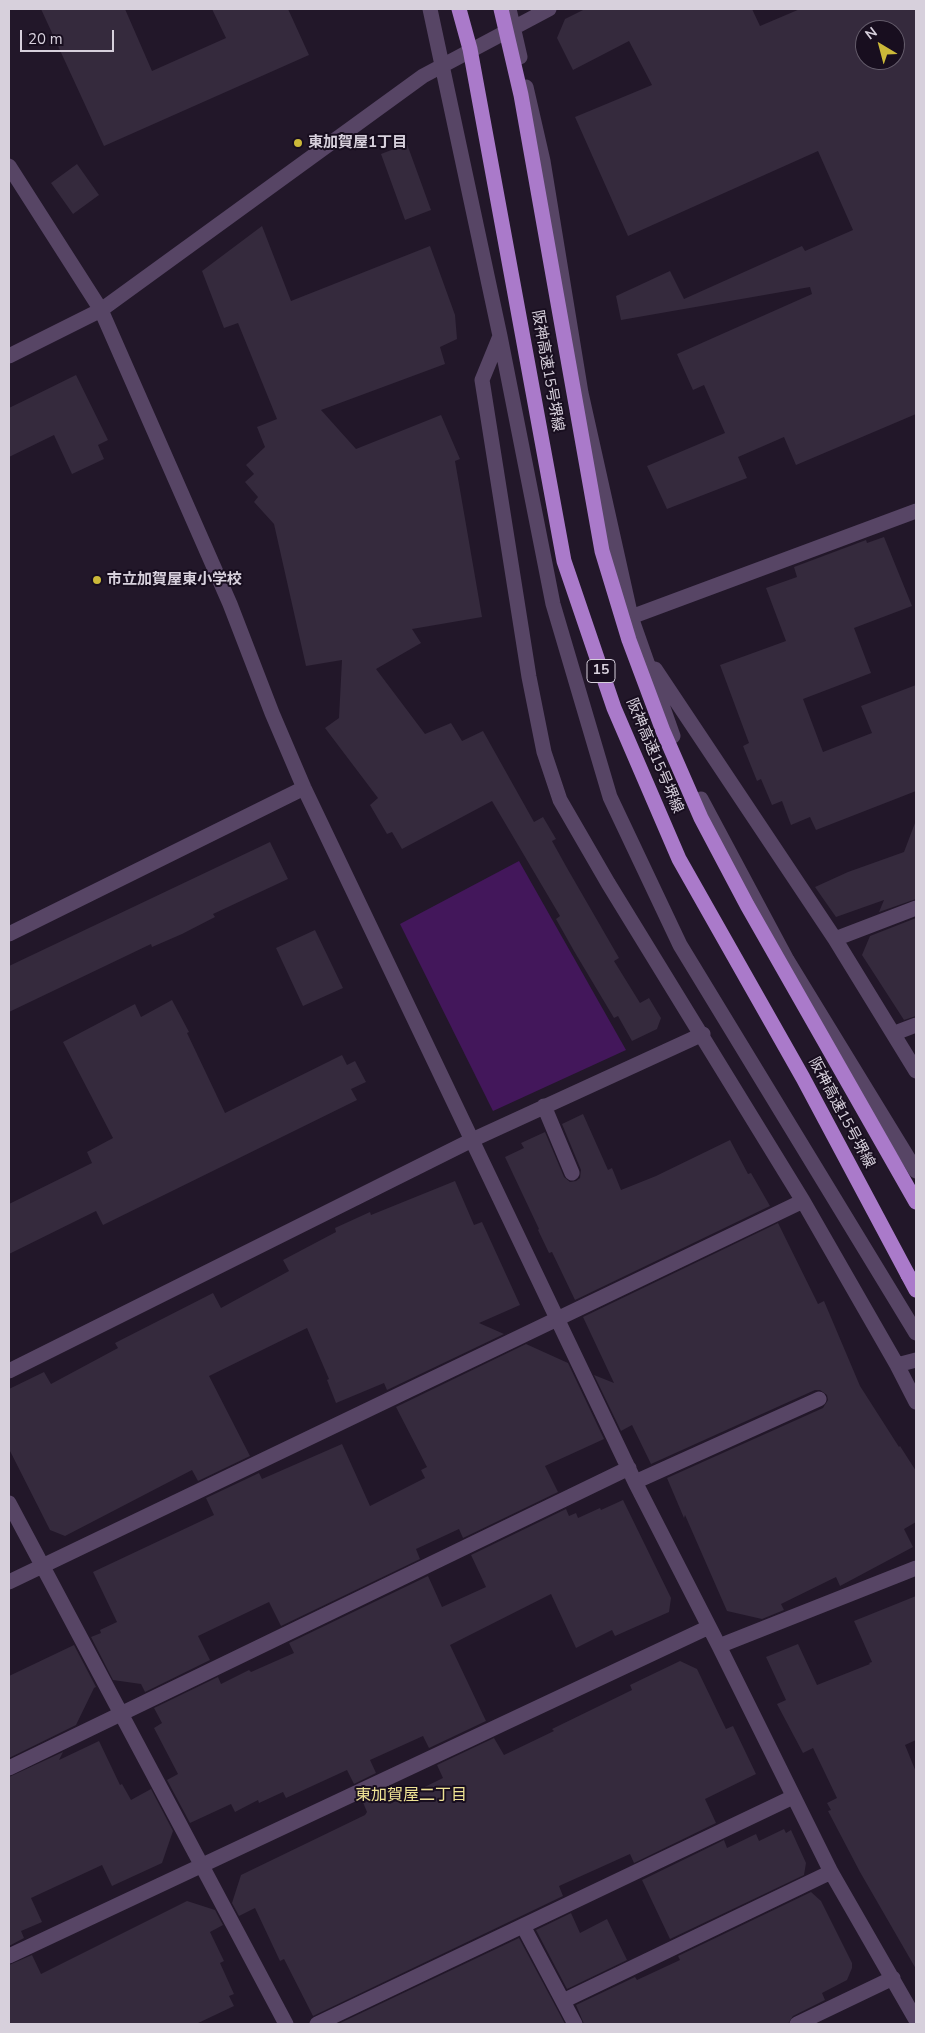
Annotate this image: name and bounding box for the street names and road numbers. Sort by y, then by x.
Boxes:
street label: 阪神高速15号堺線 [527,309,567,433]
road number: 15 [587,659,615,682]
street label: 阪神高速15号堺線 [622,696,686,816]
street label: 阪神高速15号堺線 [804,1054,878,1172]

